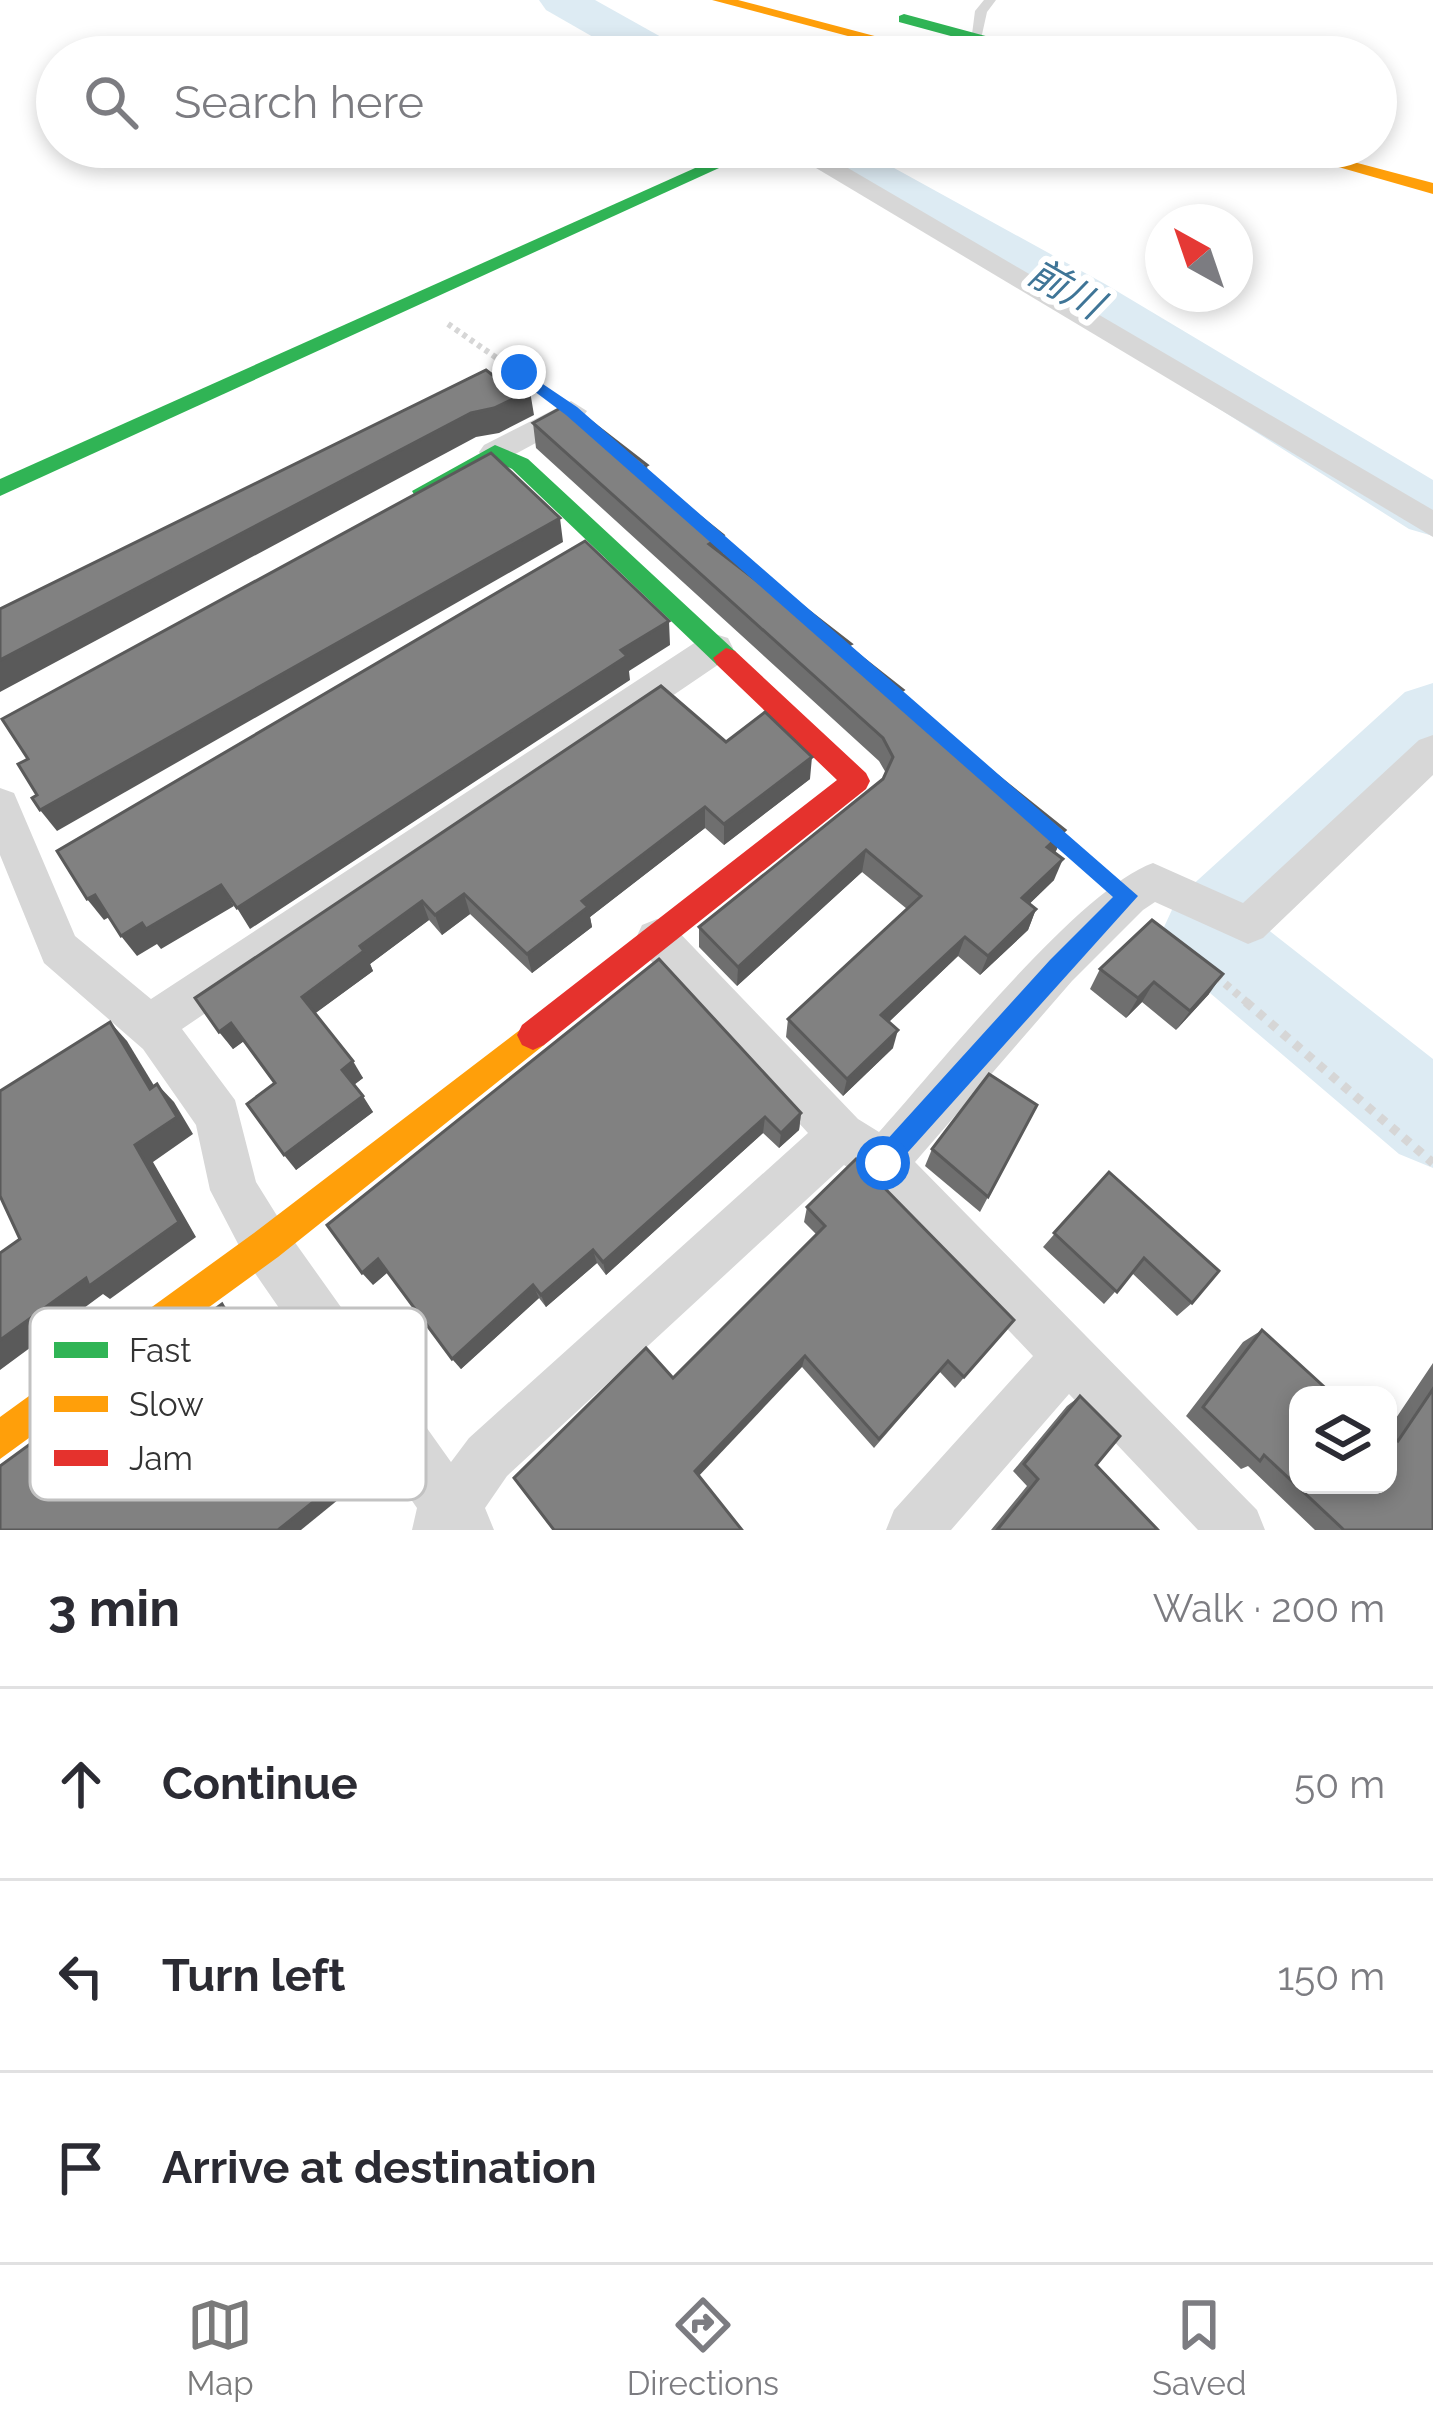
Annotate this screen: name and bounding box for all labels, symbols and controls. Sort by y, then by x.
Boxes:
search box [36,36,1397,168]
icon: search [78,69,144,135]
text: Search here [174,76,424,129]
north arrow [1145,204,1253,312]
water label: 前川 [1021,249,1115,329]
route end [492,345,546,399]
route start [856,1136,910,1190]
legend [30,1308,426,1500]
text: Fast [129,1331,191,1370]
text: Slow [129,1385,204,1424]
map controls [1289,1386,1397,1494]
button: layers [1289,1386,1397,1494]
text: Jam [129,1439,193,1478]
text: 3 min [48,1578,180,1638]
text: Walk · 200 m [1153,1585,1385,1631]
icon: ahead [48,1751,114,1817]
text: Continue [162,1757,358,1810]
text: 50 m [1294,1761,1385,1807]
icon: left [48,1943,114,2009]
text: Turn left [162,1949,345,2002]
text: 150 m [1277,1953,1385,1999]
icon: arrive [48,2135,114,2201]
text: Arrive at destination [162,2141,597,2194]
tab: Map [187,2292,254,2403]
tab: Directions [627,2292,779,2403]
tab: Saved [1152,2292,1246,2403]

